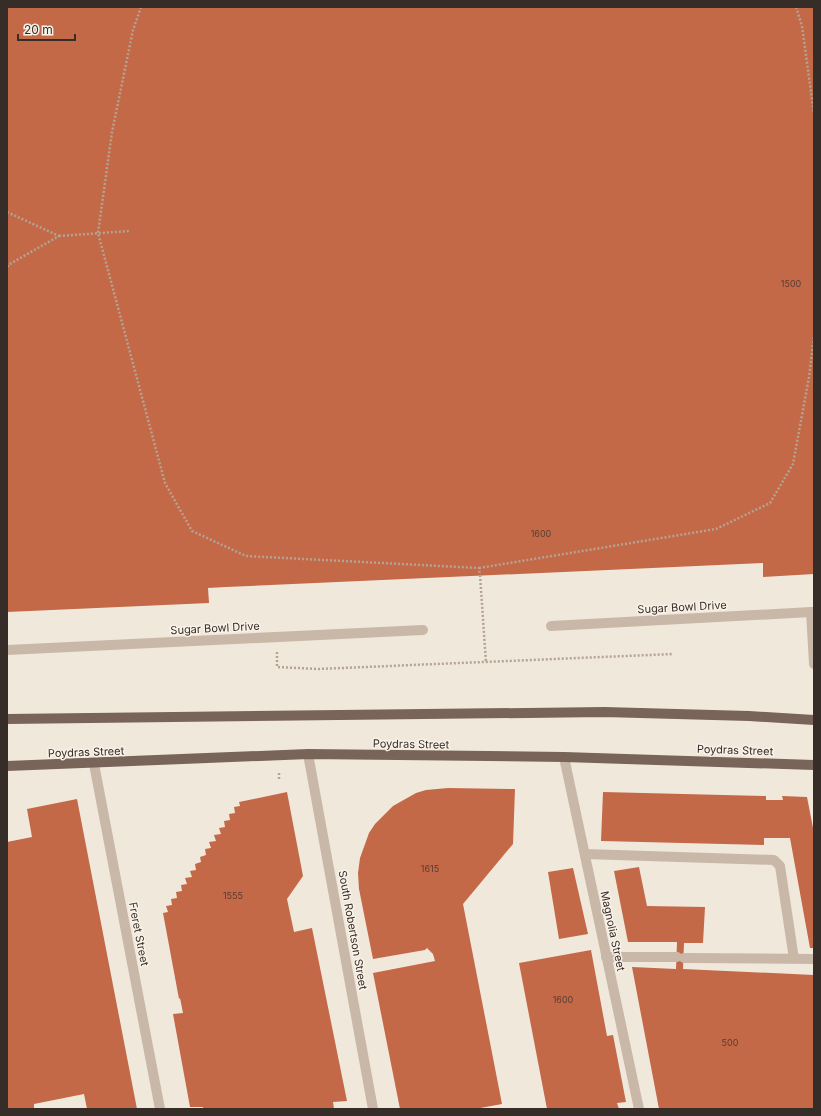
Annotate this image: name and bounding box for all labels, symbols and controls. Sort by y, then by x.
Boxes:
scale bar [18,16,75,42]
text: 20 m [24,22,53,37]
house number: 1500 [781,278,802,289]
house number: 1600 [531,528,552,539]
street label: Sugar Bowl Drive [637,598,727,616]
street label: Sugar Bowl Drive [170,619,260,637]
street label: Poydras Street [373,736,450,752]
street label: Poydras Street [697,742,774,758]
street label: Poydras Street [48,744,125,760]
house number: 1615 [421,863,439,874]
street label: South Robertson Street [336,869,370,991]
house number: 1555 [223,890,243,901]
street label: Magnolia Street [598,890,628,973]
street label: Freret Street [126,901,152,967]
house number: 1600 [553,994,574,1005]
house number: 500 [722,1037,739,1048]

